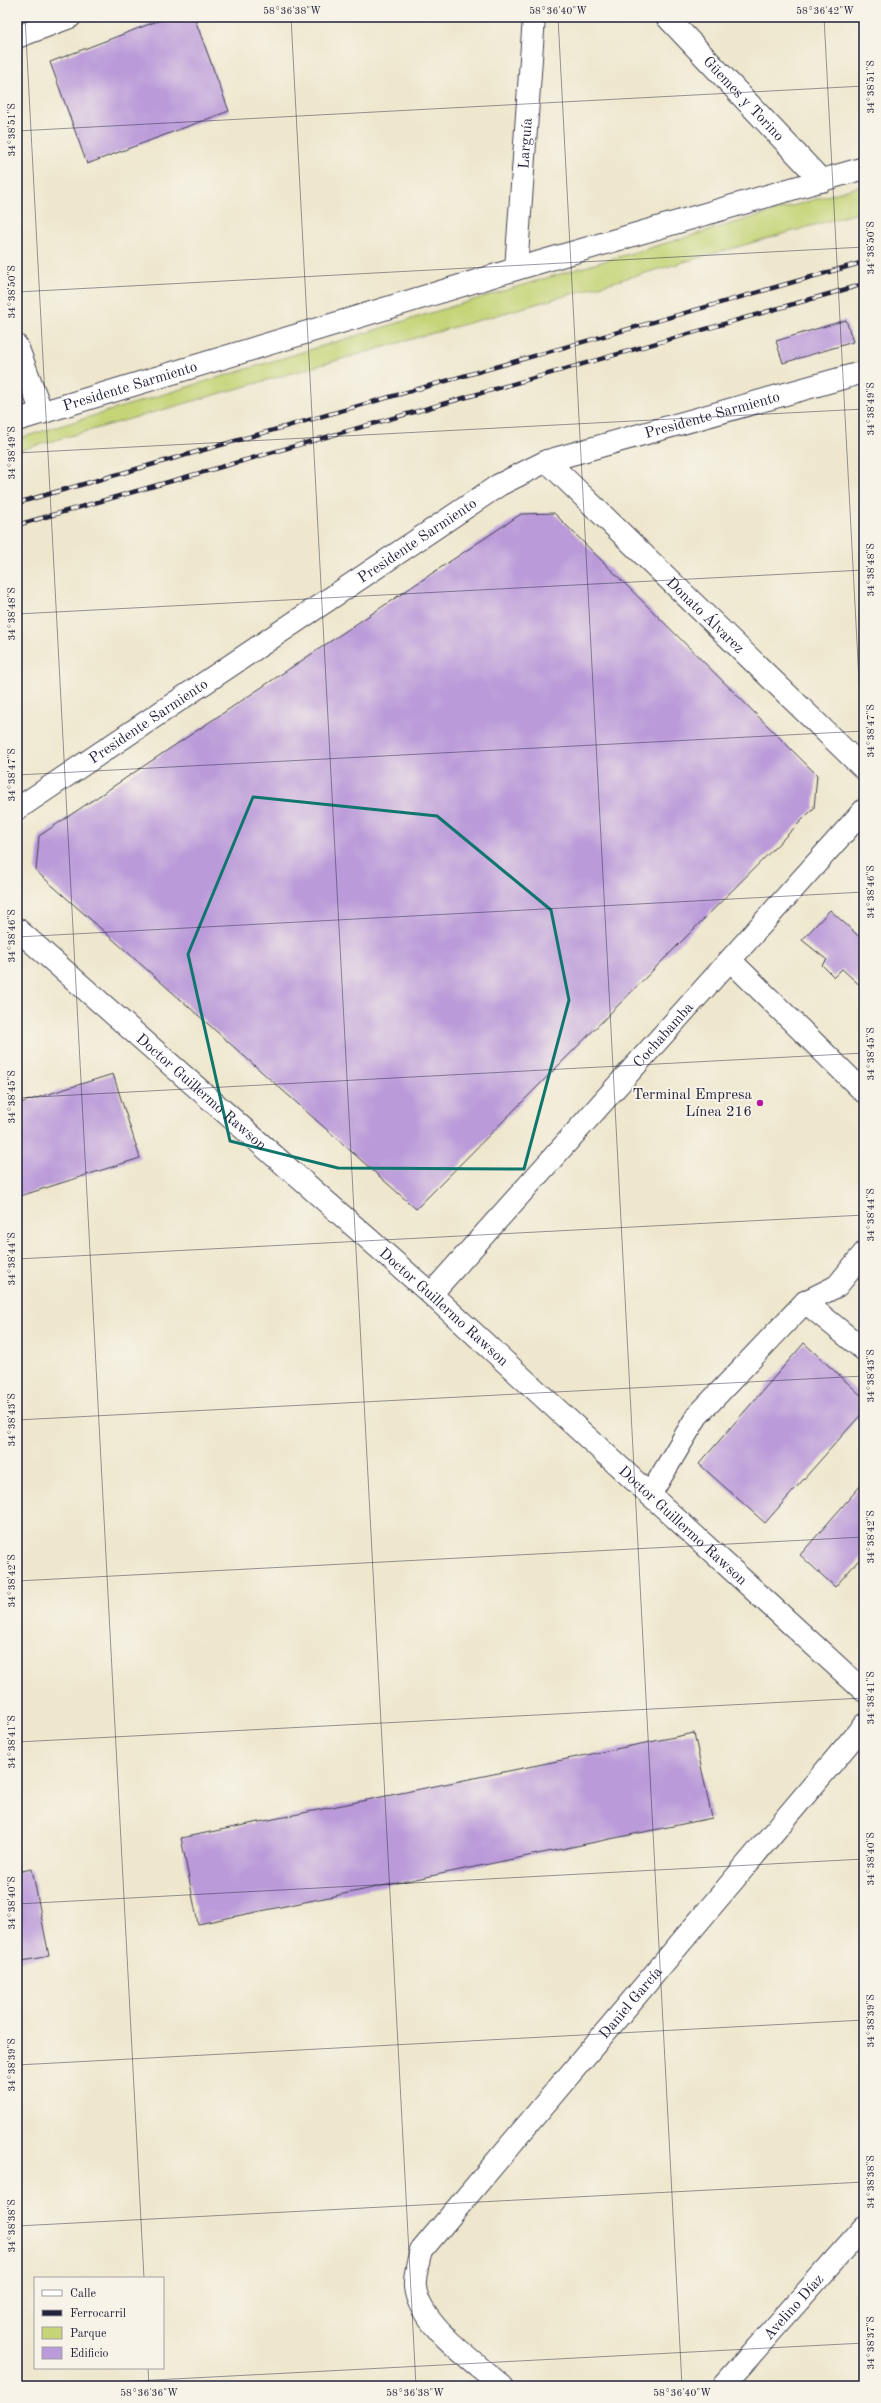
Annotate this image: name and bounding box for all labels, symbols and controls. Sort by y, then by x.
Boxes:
text: 58°36'38"W [263,6,321,16]
text: 58°36'40"W [529,6,587,16]
text: 58°36'42"W [796,6,854,16]
street label: Güemes y Torino [699,54,786,145]
text: 34°38'51"S [866,60,876,114]
text: 34°38'51"S [7,103,17,157]
street label: Larguía [517,117,536,170]
text: 34°38'50"S [866,221,876,275]
text: 34°38'50"S [7,265,17,319]
street label: Presidente Sarmiento [61,360,199,415]
text: 34°38'49"S [866,382,876,436]
street label: Presidente Sarmiento [643,390,782,442]
text: 34°38'49"S [7,426,17,480]
street label: Presidente Sarmiento [356,496,480,587]
text: 34°38'48"S [866,543,876,597]
street label: Donato Álvarez [663,575,746,657]
text: 34°38'48"S [7,587,17,641]
street label: Presidente Sarmiento [87,677,211,767]
text: 34°38'47"S [866,704,876,758]
text: 34°38'47"S [7,748,17,802]
text: 34°38'46"S [866,865,876,919]
text: 34°38'46"S [7,909,17,963]
street label: Cochabamba [631,1000,697,1071]
text: 34°38'45"S [866,1027,876,1081]
street label: Doctor Guillermo Rawson [133,1032,268,1154]
text: 34°38'45"S [7,1070,17,1124]
place label: Terminal Empresa Línea 216 [633,1088,753,1120]
marker: Terminal Empresa Línea 216 [755,1098,765,1108]
text: 34°38'44"S [866,1188,876,1242]
text: 34°38'44"S [7,1232,17,1286]
street label: Doctor Guillermo Rawson [376,1246,510,1370]
text: 34°38'43"S [866,1349,876,1403]
text: 34°38'43"S [7,1393,17,1447]
street label: Doctor Guillermo Rawson [615,1464,749,1589]
text: 34°38'42"S [866,1510,876,1564]
text: 34°38'42"S [7,1554,17,1608]
text: 34°38'41"S [866,1671,876,1725]
text: 34°38'41"S [7,1715,17,1769]
text: 34°38'40"S [866,1832,876,1886]
text: 34°38'40"S [7,1876,17,1930]
street label: Daniel García [597,1964,666,2042]
text: 34°38'39"S [866,1994,876,2048]
text: 34°38'39"S [7,2038,17,2092]
text: 34°38'38"S [866,2155,876,2209]
text: 34°38'38"S [7,2199,17,2253]
street label: Avelino Díaz [762,2272,827,2343]
legend [34,2277,164,2369]
text: Calle [70,2288,96,2300]
text: Ferrocarril [70,2308,126,2320]
text: 34°38'37"S [866,2316,876,2370]
text: Parque [70,2328,107,2340]
text: Edificio [70,2348,109,2360]
text: 58°36'36"W [120,2388,178,2398]
text: 58°36'38"W [386,2388,444,2398]
text: 58°36'40"W [653,2388,711,2398]

